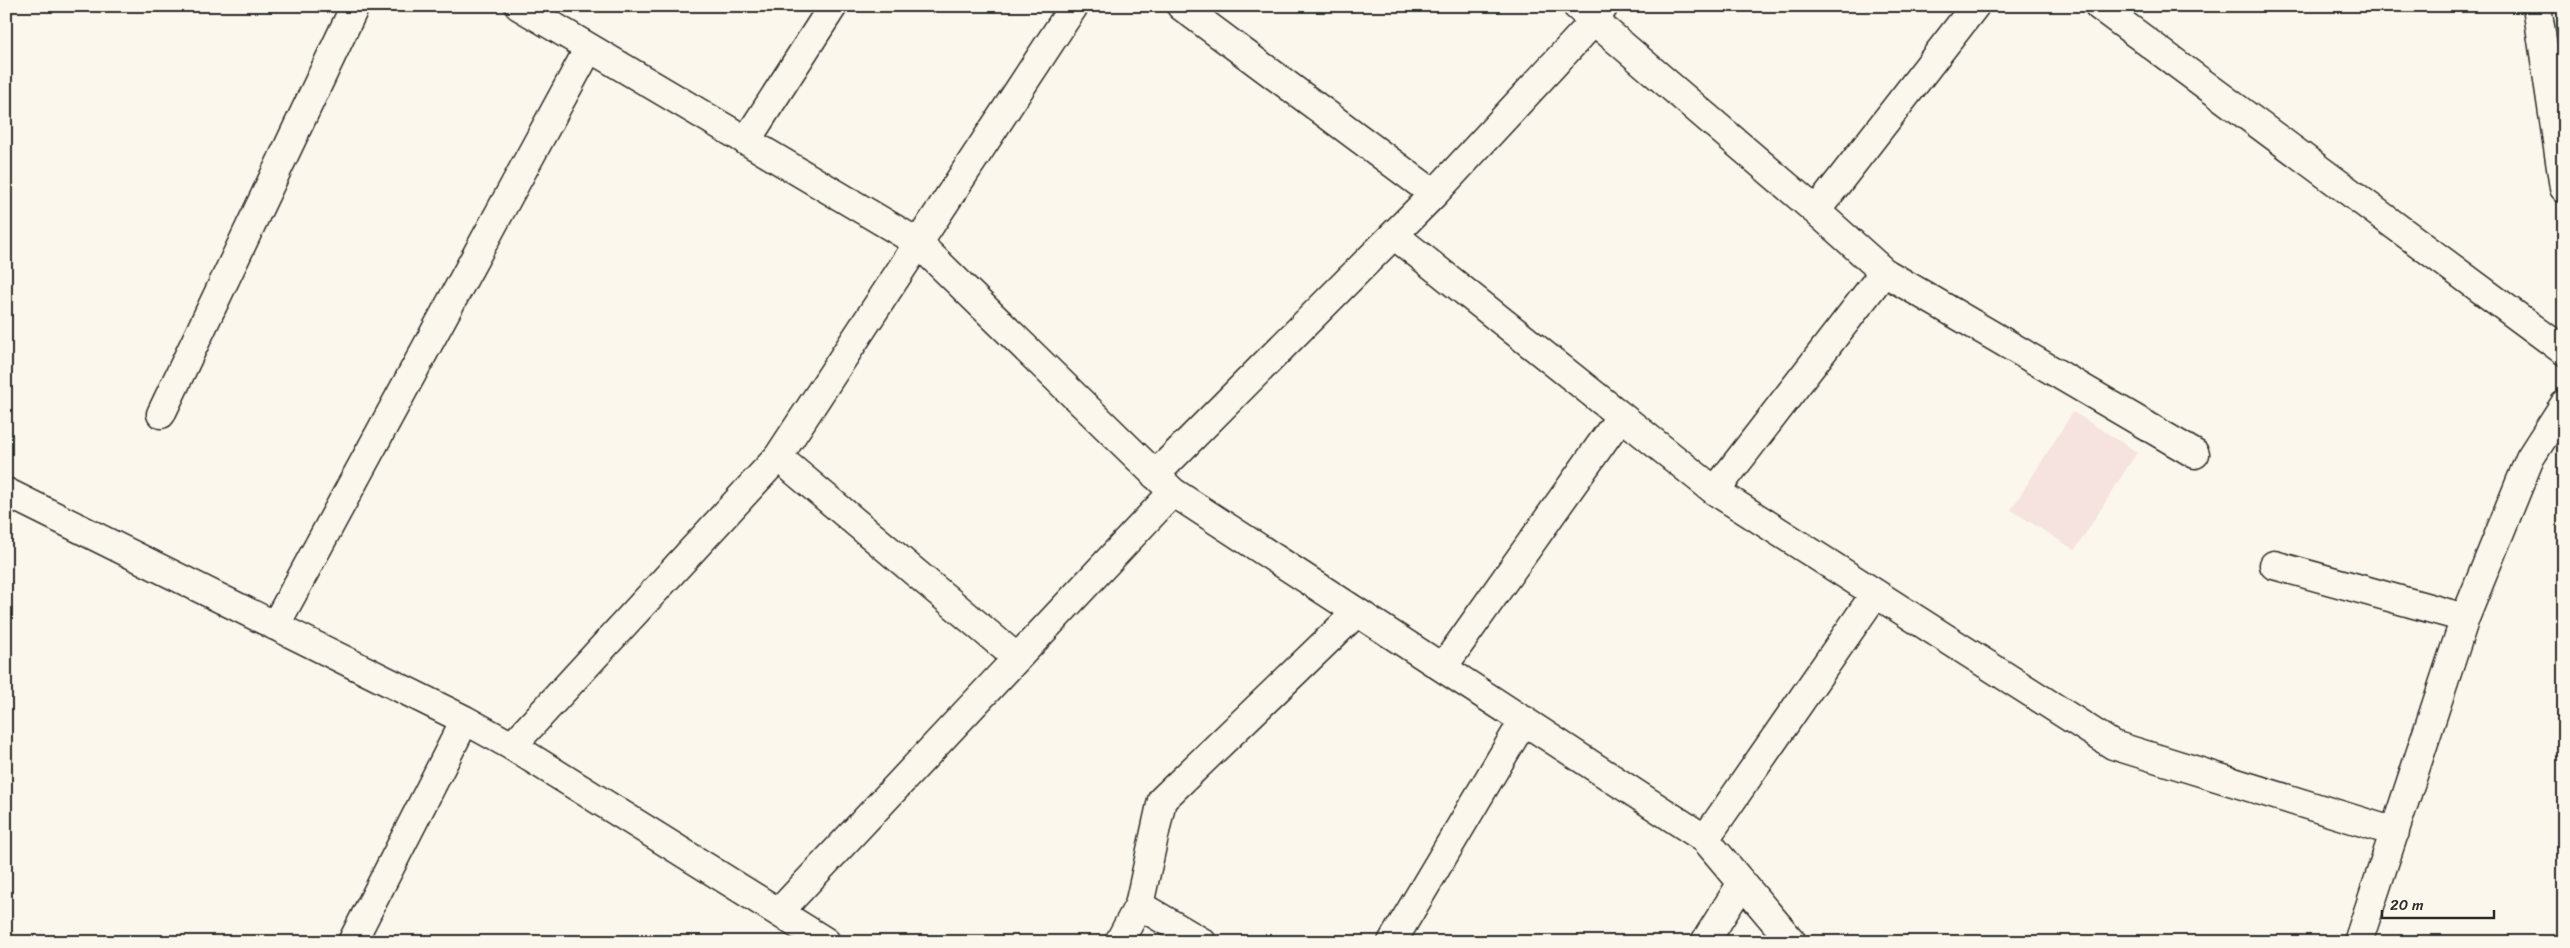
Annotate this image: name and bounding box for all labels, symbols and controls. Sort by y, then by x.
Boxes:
scale bar [2382,888,2495,920]
text: 20 m [2390,892,2424,918]

